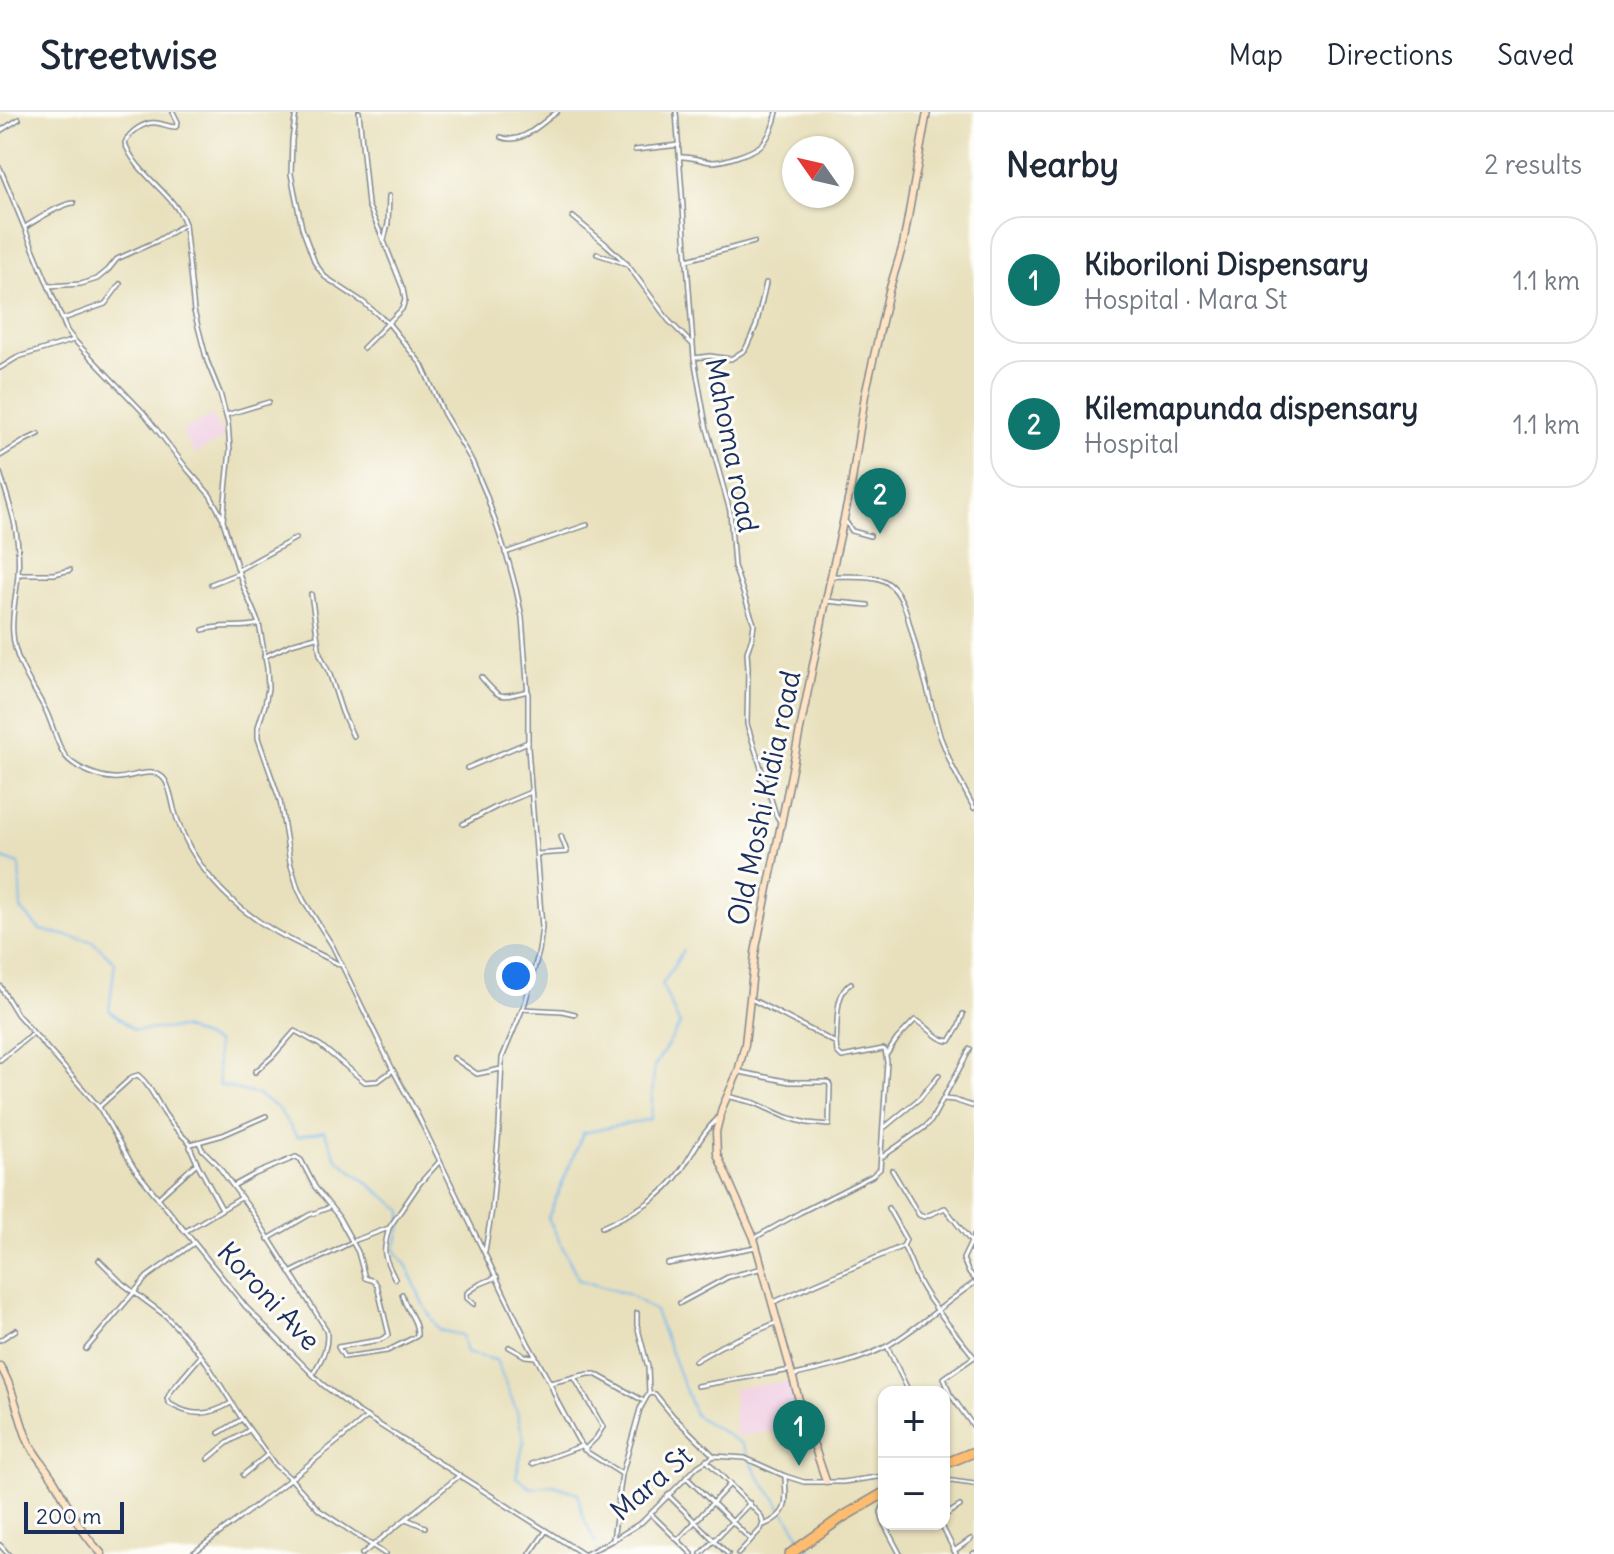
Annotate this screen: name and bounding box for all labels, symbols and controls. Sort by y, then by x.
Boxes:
text: Streetwise [40,32,218,79]
text: Map [1228,37,1283,73]
text: Directions [1327,37,1453,73]
text: Saved [1497,37,1574,73]
north arrow [782,136,854,208]
text: Nearby [1006,143,1119,186]
text: 2 results [1484,148,1582,181]
text: Kiboriloni Dispensary [1084,245,1369,283]
text: 1 [1029,264,1039,297]
text: 1.1 km [1513,264,1580,297]
text: Hospital · Mara St [1084,283,1287,316]
street label: Mahoma road [697,355,767,535]
text: Kilemapunda dispensary [1084,389,1418,427]
text: 2 [1027,408,1041,441]
text: 1.1 km [1513,408,1580,441]
text: Hospital [1084,427,1179,460]
pin: 2 [854,468,906,534]
street label: Old Moshi Kidia road [719,667,809,929]
your location [496,956,536,996]
street label: Koroni Ave [210,1234,328,1358]
map controls [878,1386,950,1530]
button: + [878,1386,950,1458]
pin: 1 [773,1400,825,1466]
street label: Mara St [603,1438,699,1528]
button: − [878,1458,950,1530]
scale bar [24,1498,124,1534]
text: 200 m [36,1502,102,1530]

